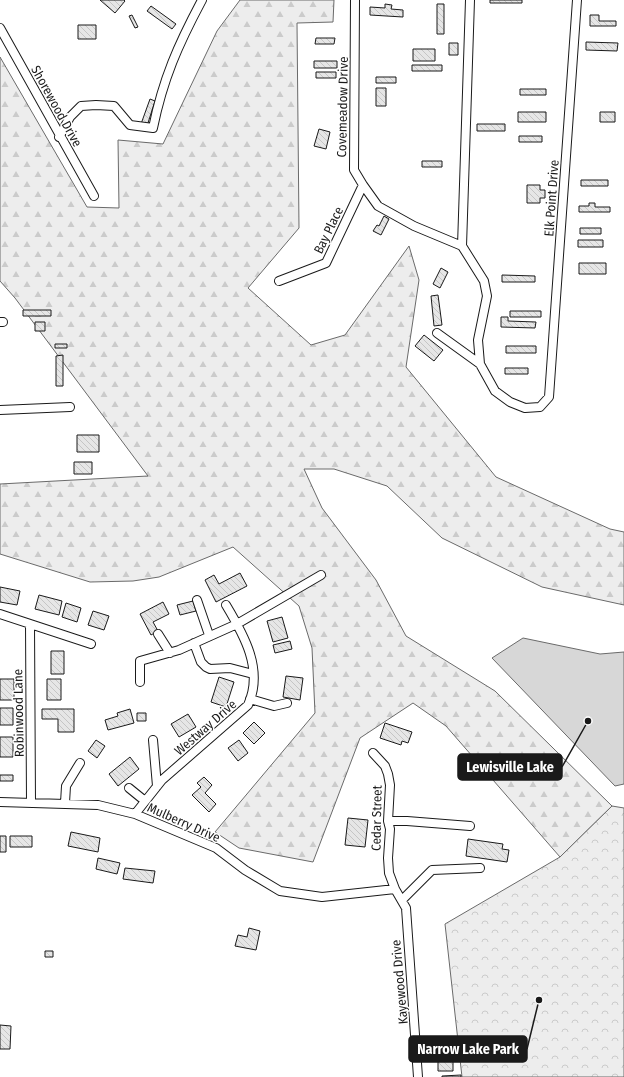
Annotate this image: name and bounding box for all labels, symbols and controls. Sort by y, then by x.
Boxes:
street label: Covemeadow Drive [334,56,351,158]
street label: Shorewood Drive [28,63,85,149]
street label: Elk Point Drive [541,159,562,237]
street label: Bay Place [311,204,346,256]
street label: Robinwood Lane [10,669,27,757]
street label: Westway Drive [171,697,239,758]
callout: Lewisville Lake [458,754,562,780]
text: Lewisville Lake [466,759,554,776]
street label: Cedar Street [368,784,385,851]
street label: Mulberry Drive [145,800,223,845]
street label: Kayewood Drive [388,939,411,1025]
callout: Narrow Lake Park [409,1036,527,1062]
text: Narrow Lake Park [417,1041,520,1058]

